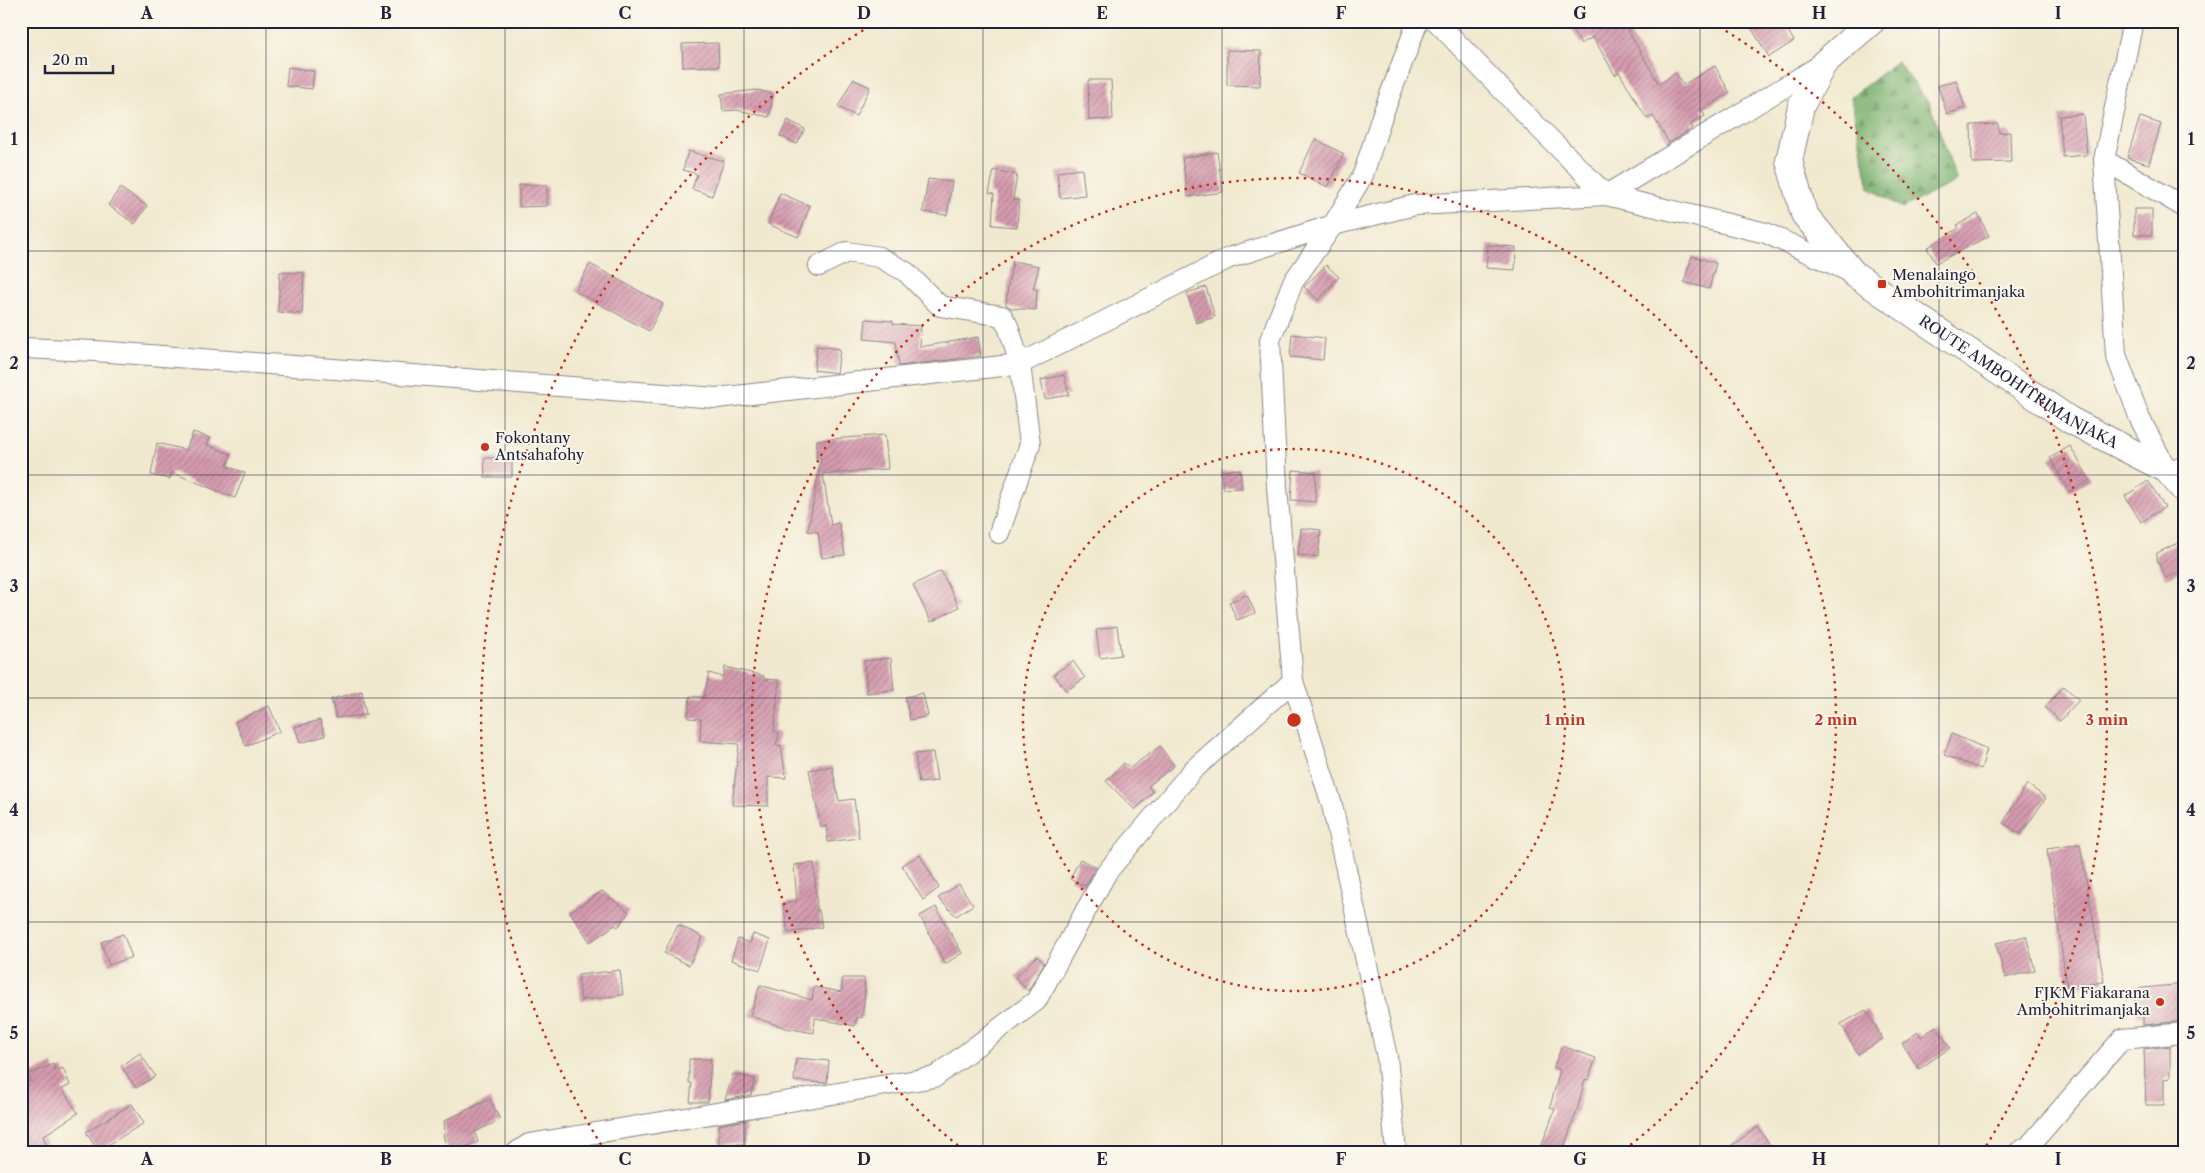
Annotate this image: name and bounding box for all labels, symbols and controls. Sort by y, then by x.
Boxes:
text: A [140,3,154,23]
text: B [380,3,392,23]
text: C [619,3,631,23]
text: D [857,3,871,23]
text: E [1096,3,1108,23]
text: F [1336,3,1347,23]
text: G [1573,3,1587,23]
text: H [1812,3,1826,23]
text: I [2055,3,2062,23]
scale bar [45,42,112,74]
text: 20 m [52,50,88,69]
text: 1 [10,129,18,149]
text: 1 [2187,129,2195,149]
place label: Menalaingo Ambohitrimanjaka [1891,265,2025,301]
marker: Menalaingo Ambohitrimanjaka [1876,278,1888,290]
street label: ROUTE AMBOHITRIMANJAKA [1916,311,2122,453]
text: 2 [9,353,19,373]
text: 2 [2186,353,2196,373]
place label: Fokontany Antsahafohy [494,428,585,464]
marker: Fokontany Antsahafohy [479,441,491,453]
text: 3 [9,576,19,596]
text: 3 [2186,576,2196,596]
text: 1 min [1544,710,1586,729]
text: 2 min [1814,710,1858,729]
text: 3 min [2086,710,2129,729]
centre of rings [1285,711,1303,729]
text: 4 [9,800,19,820]
text: 4 [2186,800,2196,820]
place label: FJKM Fiakarana Ambohitrimanjaka [2016,983,2150,1019]
marker: FJKM Fiakarana Ambohitrimanjaka [2154,996,2166,1008]
text: 5 [10,1023,19,1043]
text: 5 [2187,1023,2196,1043]
text: A [140,1149,154,1169]
text: B [380,1149,392,1169]
text: C [619,1149,631,1169]
text: D [857,1149,871,1169]
text: E [1096,1149,1108,1169]
text: F [1336,1149,1347,1169]
text: G [1573,1149,1587,1169]
text: H [1812,1149,1826,1169]
text: I [2055,1149,2062,1169]

